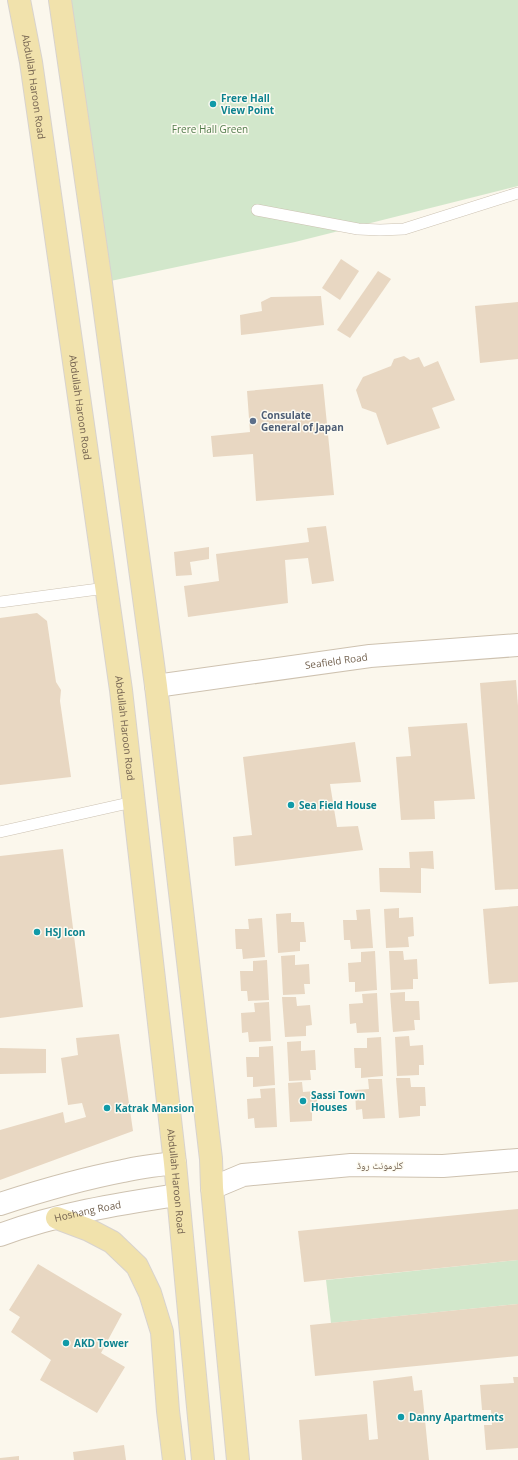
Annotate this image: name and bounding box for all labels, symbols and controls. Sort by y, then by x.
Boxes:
street label: Abdullah Haroon Road [19,33,49,140]
place label: Frere Hall View Point [221,91,275,117]
marker: Frere Hall View Point [208,99,218,109]
park label: Frere Hall Green [172,122,248,136]
street label: Abdullah Haroon Road [66,354,95,461]
place label: Consulate General of Japan [261,408,344,434]
marker: Consulate General of Japan [248,416,258,426]
street label: Seafield Road [304,649,369,672]
street label: Abdullah Haroon Road [112,675,138,782]
place label: Sea Field House [299,798,377,812]
marker: Sea Field House [286,800,296,810]
place label: HSJ Icon [45,925,85,939]
marker: HSJ Icon [32,927,42,937]
place label: Sassi Town Houses [311,1088,365,1114]
marker: Sassi Town Houses [298,1096,308,1106]
place label: Katrak Mansion [115,1101,194,1115]
marker: Katrak Mansion [102,1103,112,1113]
street label: Abdullah Haroon Road [164,1128,189,1235]
street label: کلرمونٹ روڈ [357,1158,403,1172]
street label: Hoshang Road [53,1197,122,1225]
place label: AKD Tower [74,1336,129,1350]
marker: AKD Tower [61,1338,71,1348]
place label: Danny Apartments [409,1410,504,1424]
marker: Danny Apartments [396,1412,406,1422]

